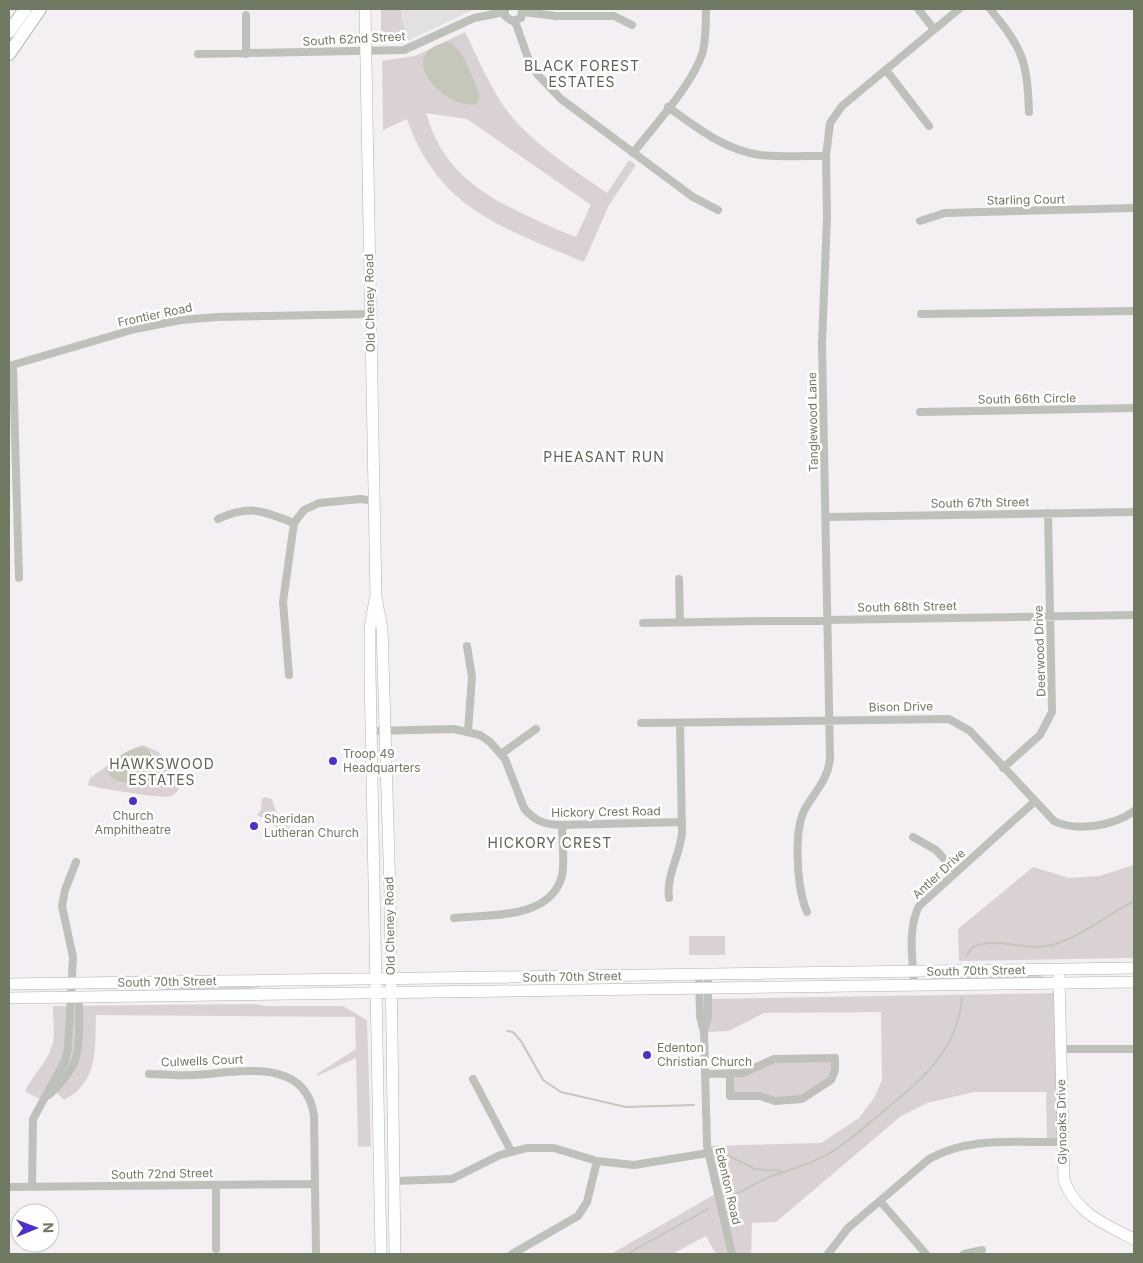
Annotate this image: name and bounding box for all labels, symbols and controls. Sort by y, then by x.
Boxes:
street label: South 62nd Street [302,28,406,49]
district label: BLACK FOREST ESTATES [524,57,640,90]
street label: Starling Court [987,191,1065,208]
street label: Old Cheney Road [361,254,378,352]
street label: Frontier Road [116,299,194,330]
street label: Tanglewood Lane [804,372,821,472]
street label: South 66th Circle [978,390,1076,407]
district label: PHEASANT RUN [543,448,665,465]
street label: South 67th Street [930,494,1030,511]
street label: South 68th Street [857,598,957,615]
street label: Deerwood Drive [1030,605,1049,697]
street label: Bison Drive [869,698,933,715]
place label: Troop 49 Headquarters [343,746,421,775]
district label: HAWKSWOOD ESTATES [109,755,215,788]
marker: Troop 49 Headquarters [327,755,339,767]
marker: Church Amphitheatre [127,795,139,807]
street label: Hickory Crest Road [551,803,661,820]
place label: Church Amphitheatre [95,808,171,837]
place label: Sheridan Lutheran Church [264,811,359,840]
marker: Sheridan Lutheran Church [248,820,260,832]
district label: HICKORY CREST [488,834,612,851]
street label: Antler Drive [909,845,968,902]
street label: Old Cheney Road [381,877,398,975]
street label: South 70th Street [926,962,1026,979]
street label: South 70th Street [522,968,622,985]
street label: South 70th Street [117,973,217,990]
place label: Edenton Christian Church [657,1040,752,1069]
marker: Edenton Christian Church [641,1049,653,1061]
street label: Culwells Court [160,1052,244,1069]
street label: Glynoaks Drive [1053,1079,1070,1165]
street label: Edenton Road [712,1146,745,1226]
street label: South 72nd Street [111,1165,213,1182]
north arrow [10,1203,60,1253]
text: N [40,1222,57,1233]

